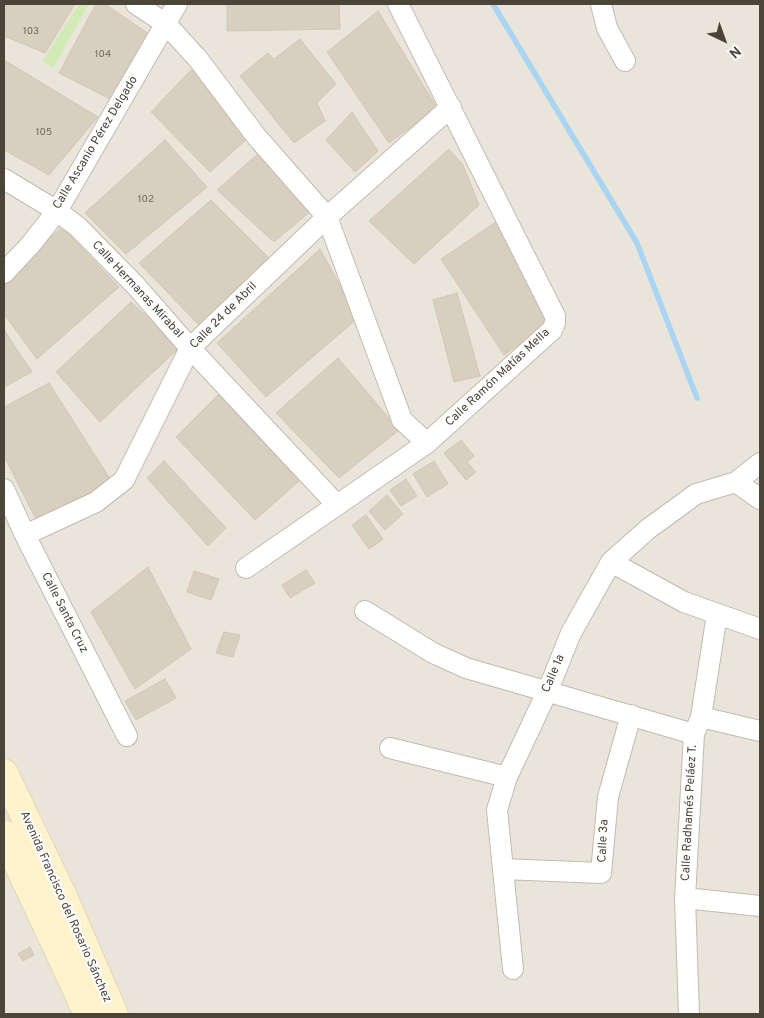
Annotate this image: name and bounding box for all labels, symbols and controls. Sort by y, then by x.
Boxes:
north arrow [699,15,749,65]
house number: 103 [23,26,39,38]
text: N [725,42,744,61]
house number: 104 [95,49,111,61]
street label: Calle Ascanio Pérez Delgado [50,74,142,212]
house number: 105 [36,127,52,139]
house number: 102 [138,194,154,206]
street label: Calle Hermanas Mirabal [88,239,186,341]
street label: Calle 24 de Abril [188,280,260,352]
street label: Calle Ramón Matías Mella [443,326,553,430]
street label: Calle Santa Cruz [37,570,91,656]
street label: Calle 1a [540,653,568,695]
street label: Calle Radhamés Peláez T. [679,744,701,882]
street label: Avenida Francisco del Rosario Sánchez [16,809,114,1005]
street label: Calle 3a [596,819,612,863]

